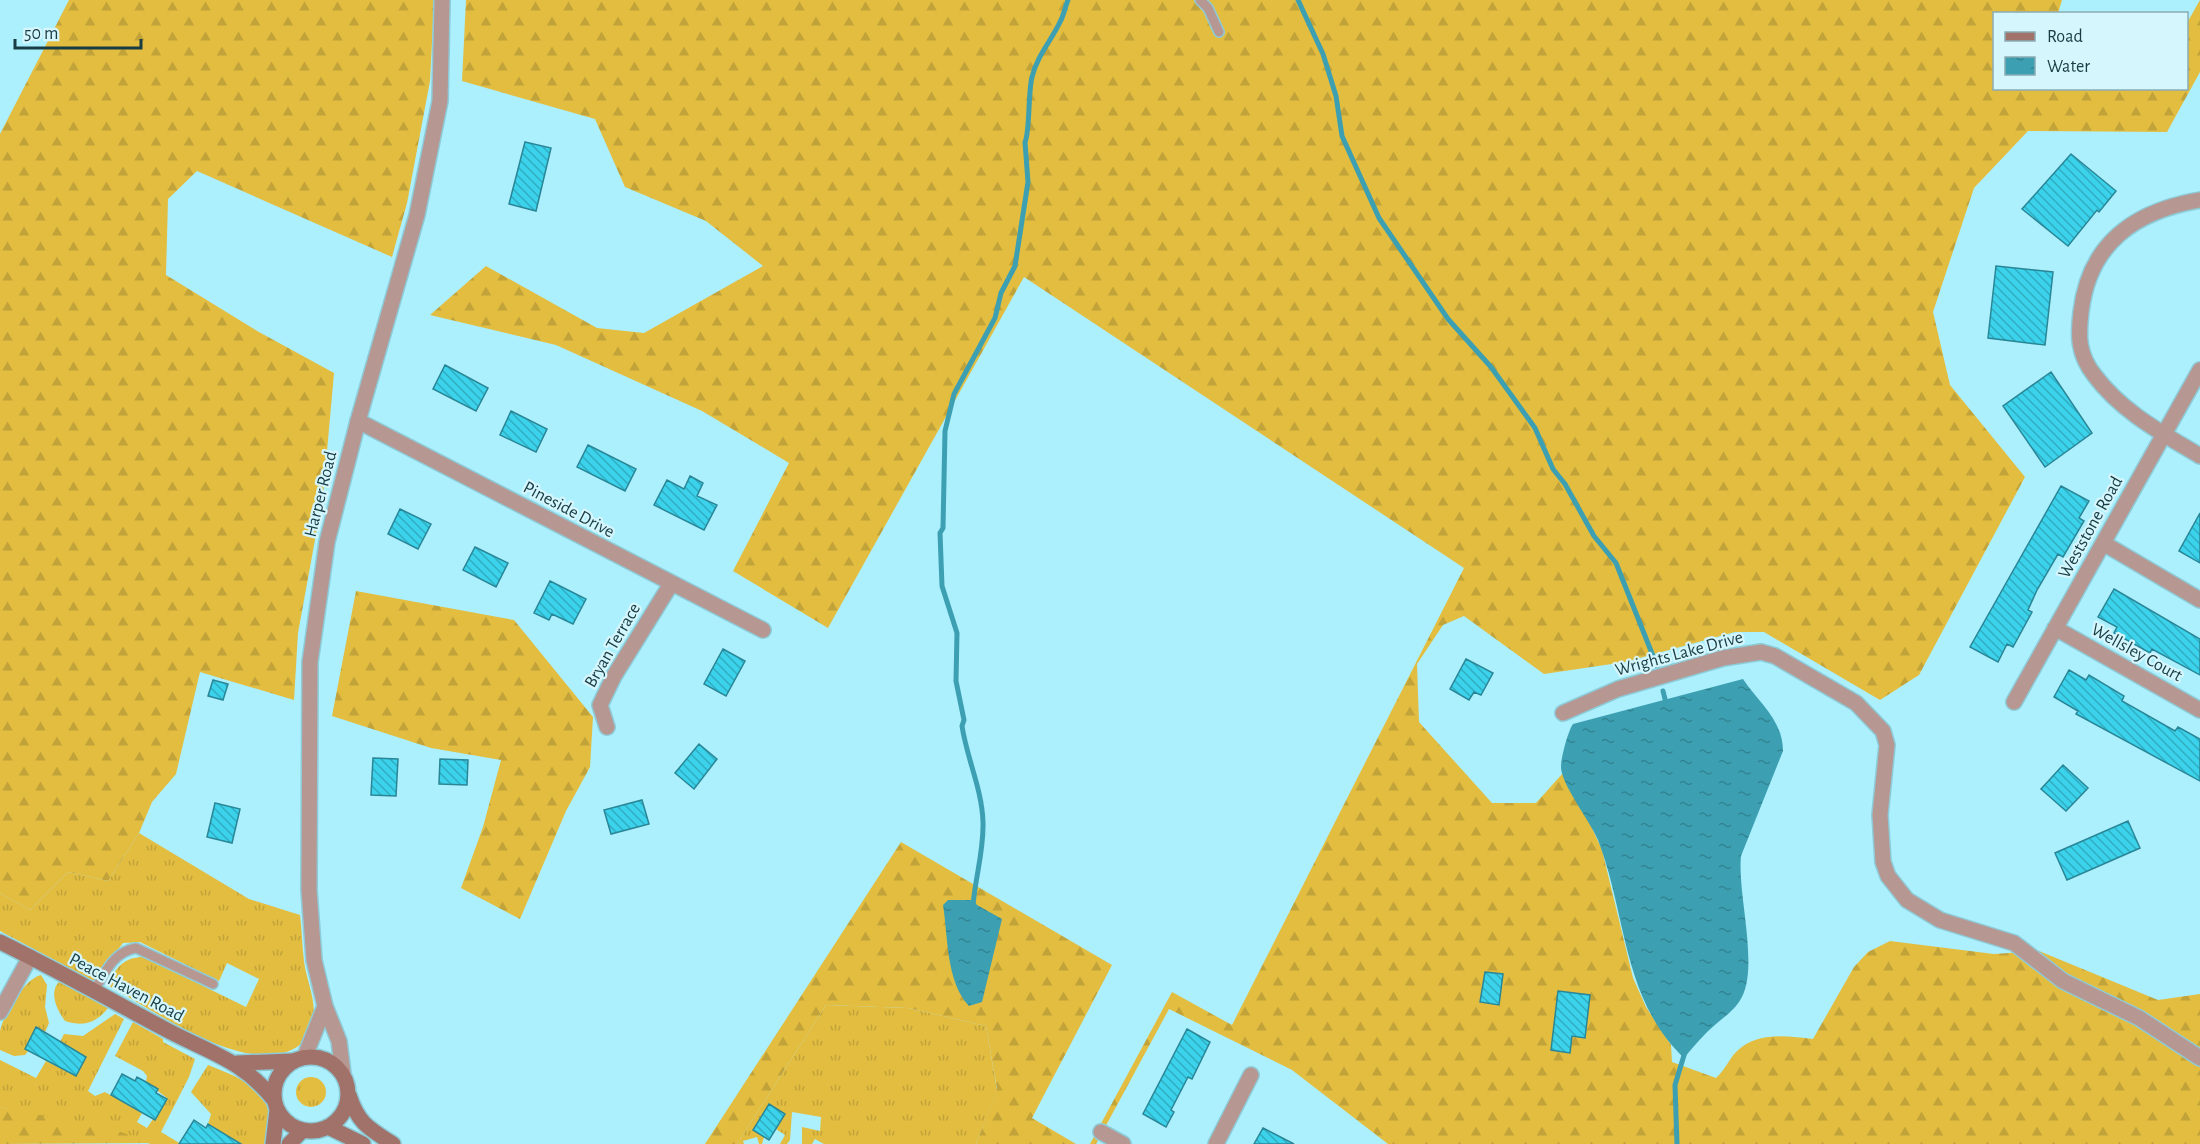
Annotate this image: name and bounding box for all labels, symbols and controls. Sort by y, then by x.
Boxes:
scale bar [15,12,141,50]
legend [1993,12,2188,90]
text: 50 m [24,25,58,43]
text: Road [2047,28,2083,46]
text: Water [2047,58,2090,76]
street label: Harper Road [302,449,340,539]
street label: Weststone Road [2056,474,2126,581]
street label: Pineside Drive [520,478,617,541]
street label: Bryan Terrace [582,600,644,691]
street label: Wellsley Court [2088,621,2185,685]
street label: Wrights Lake Drive [1613,628,1745,680]
street label: Peace Haven Road [66,950,187,1026]

